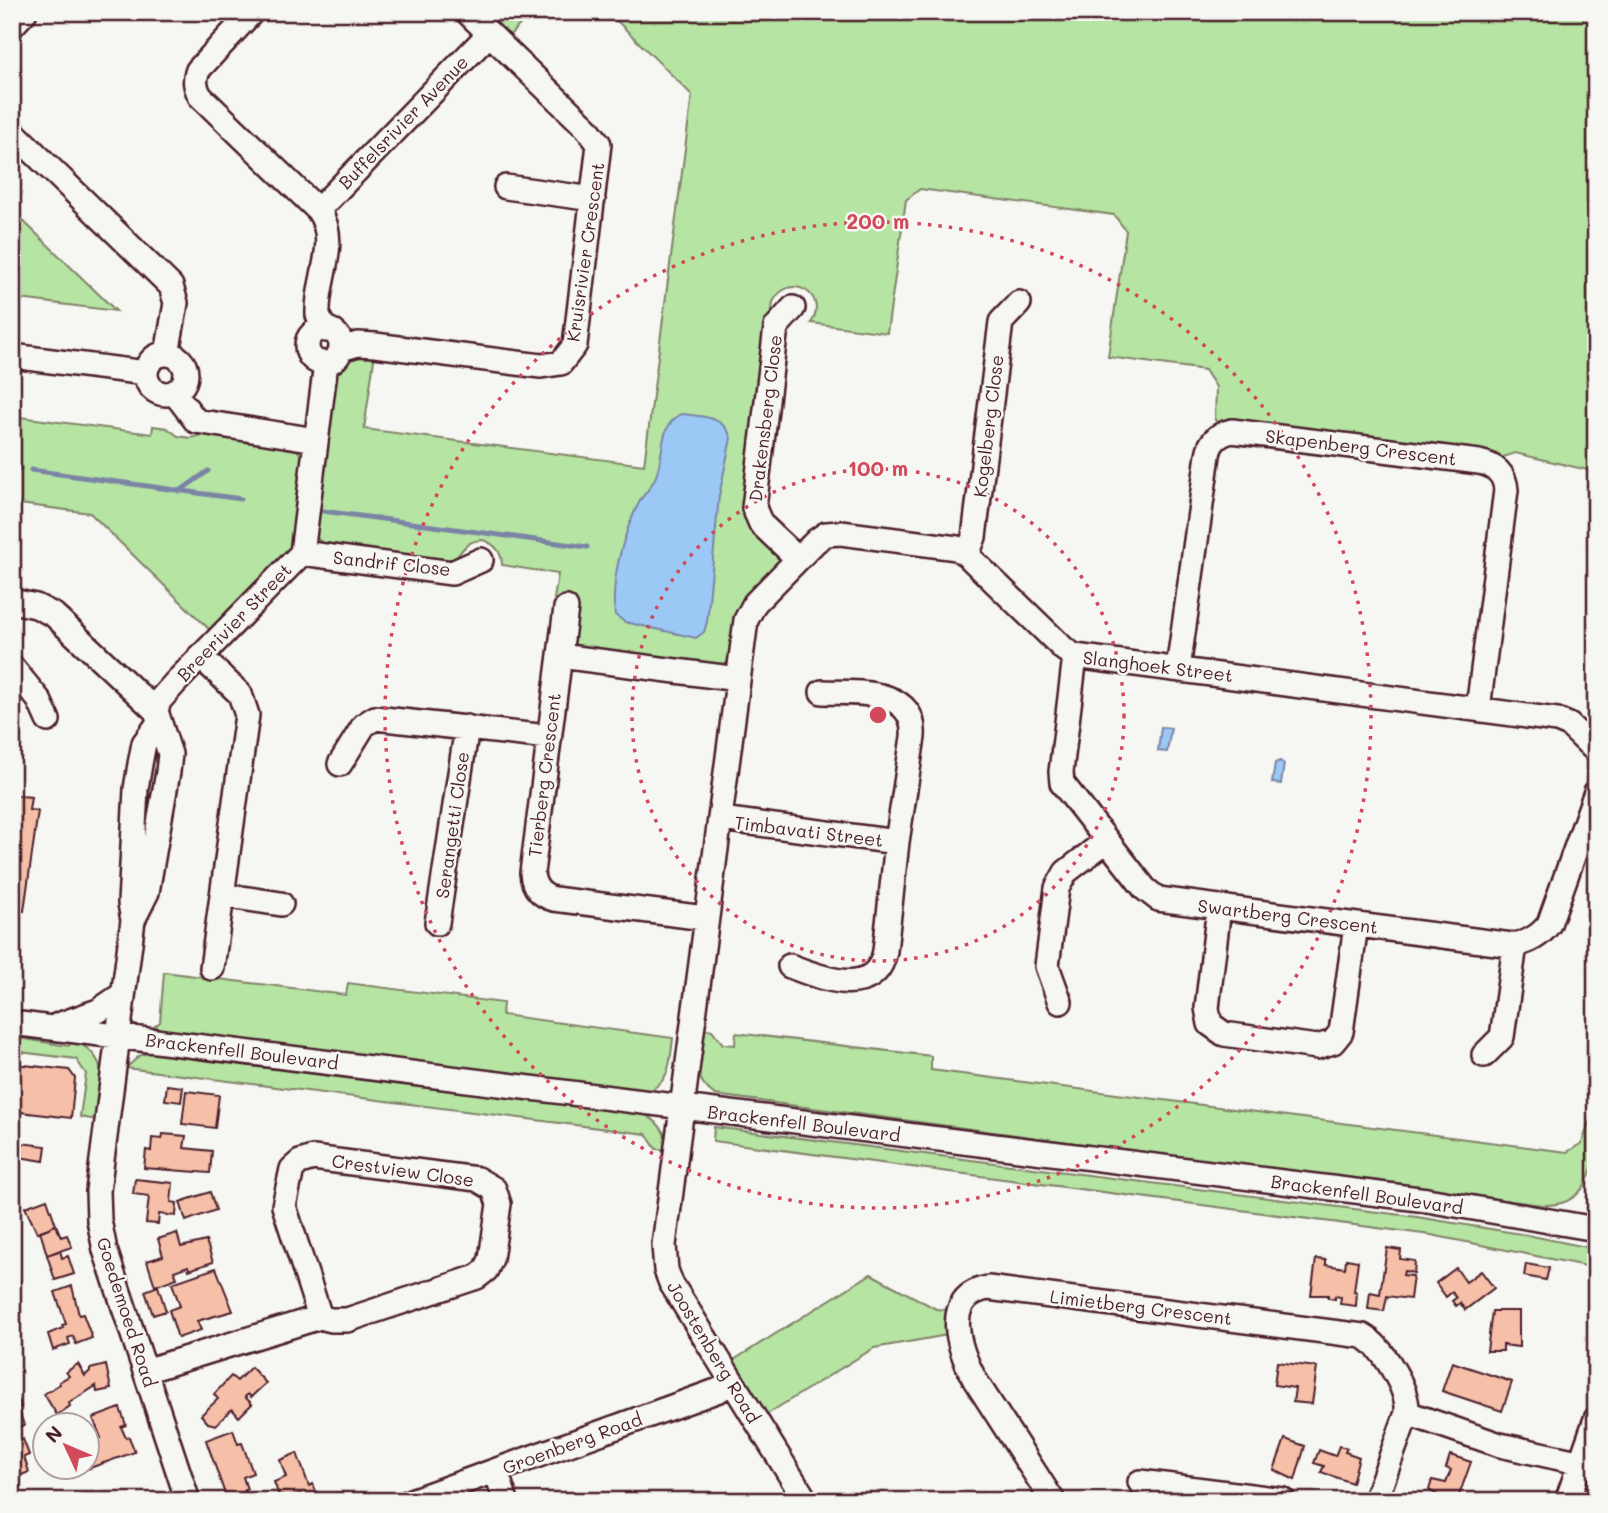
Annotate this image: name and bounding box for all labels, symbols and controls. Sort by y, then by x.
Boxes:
street label: Buffelsrivier Avenue [333,50,473,194]
street label: Kruisrivier Crescent [561,161,609,343]
text: 200 m [847,207,909,234]
street label: Drakensberg Close [743,333,787,503]
street label: Kogelberg Close [967,353,1009,499]
street label: Skapenberg Crescent [1264,423,1458,471]
text: 100 m [848,454,908,481]
street label: Sandrif Close [332,545,452,581]
street label: Breerivier Street [171,558,297,686]
street label: Slanghoek Street [1082,645,1234,687]
street label: Tierberg Crescent [522,692,566,858]
centre of rings [866,703,890,727]
street label: Serangetti Close [430,750,474,900]
street label: Timbavati Street [733,810,885,852]
street label: Swartberg Crescent [1196,893,1380,939]
street label: Brackenfell Boulevard [144,1027,340,1075]
street label: Brackenfell Boulevard [706,1099,902,1147]
street label: Crestview Close [330,1148,476,1192]
street label: Brackenfell Boulevard [1269,1169,1465,1219]
street label: Goedemoed Road [92,1234,162,1390]
street label: Joostenberg Road [662,1277,766,1427]
street label: Limietberg Crescent [1049,1284,1233,1330]
street label: Groenberg Road [499,1407,645,1479]
north arrow [32,1412,102,1482]
text: N [39,1420,67,1448]

